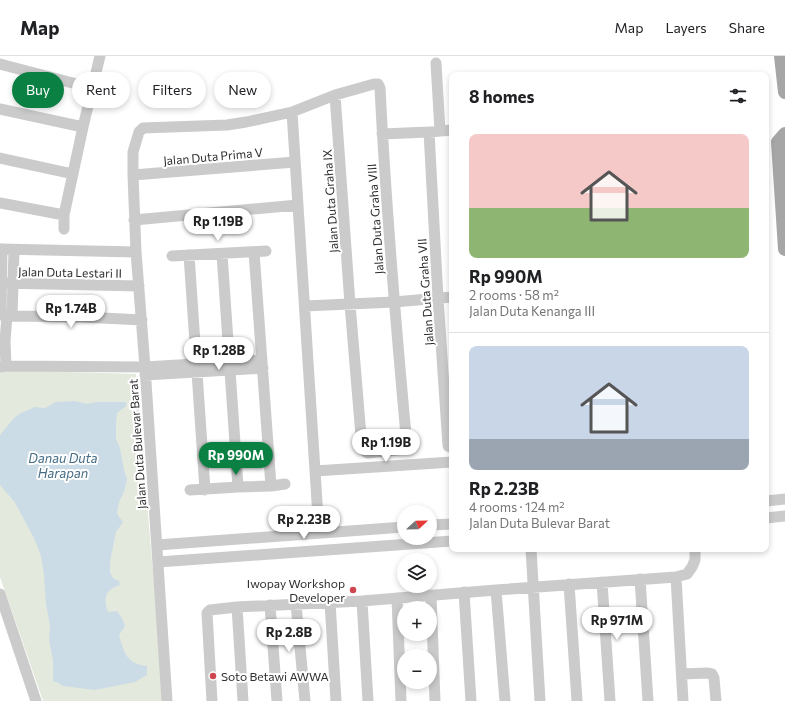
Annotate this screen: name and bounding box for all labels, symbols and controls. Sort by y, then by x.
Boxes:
text: Map [20,16,59,39]
text: Map [615,19,643,36]
text: Layers [665,19,707,36]
text: Share [729,19,765,36]
chip: Buy [12,72,64,108]
chip: Rent [72,72,130,108]
chip: Filters [138,72,206,108]
chip: New [214,72,271,108]
icon: filters [727,85,749,107]
text: 8 homes [469,86,534,107]
street label: Jalan Duta Prima V [163,145,264,168]
street label: Jalan Duta Graha IX [319,149,342,253]
icon: home [573,160,645,232]
street label: Jalan Duta Graha VIII [364,163,387,275]
pin: Rp 1.19B [177,208,259,242]
text: Rp 1.19B [193,213,243,229]
street label: Jalan Duta Graha VII [414,238,437,346]
street label: Jalan Duta Lestari II [18,264,122,281]
text: Rp 990M [469,266,543,287]
text: 2 rooms · 58 m² [469,287,559,303]
pin: Rp 1.74B [30,295,112,329]
text: Rp 1.74B [45,300,97,316]
text: Jalan Duta Kenanga III [469,303,595,319]
pin: Rp 1.28B [178,337,260,371]
text: Rp 1.28B [193,342,245,358]
icon: home [573,372,645,444]
street label: Jalan Duta Bulevar Barat [125,378,150,509]
pin: Rp 1.19B [345,429,427,463]
text: Rp 1.19B [361,434,411,450]
pin: Rp 990M [199,442,273,476]
text: Rp 990M [208,447,264,463]
water label: Danau Duta Harapan [28,450,98,481]
text: Rp 2.23B [469,478,539,499]
text: 4 rooms · 124 m² [469,499,565,515]
north arrow [397,505,437,545]
map controls [397,505,437,689]
pin: Rp 2.23B [263,506,345,540]
text: Rp 2.23B [277,511,331,527]
text: Jalan Duta Bulevar Barat [469,515,610,531]
button: layers [397,553,437,593]
place label: Iwopay Workshop Developer [247,576,345,604]
marker: Iwopay Workshop Developer [348,585,358,595]
button: + [397,601,437,641]
pin: Rp 971M [580,607,654,641]
text: Rp 971M [591,612,643,628]
pin: Rp 2.8B [252,619,326,653]
text: Rp 2.8B [266,624,312,640]
button: − [397,649,437,689]
place label: Soto Betawi AWWA [221,669,329,683]
marker: Soto Betawi AWWA [208,671,218,681]

